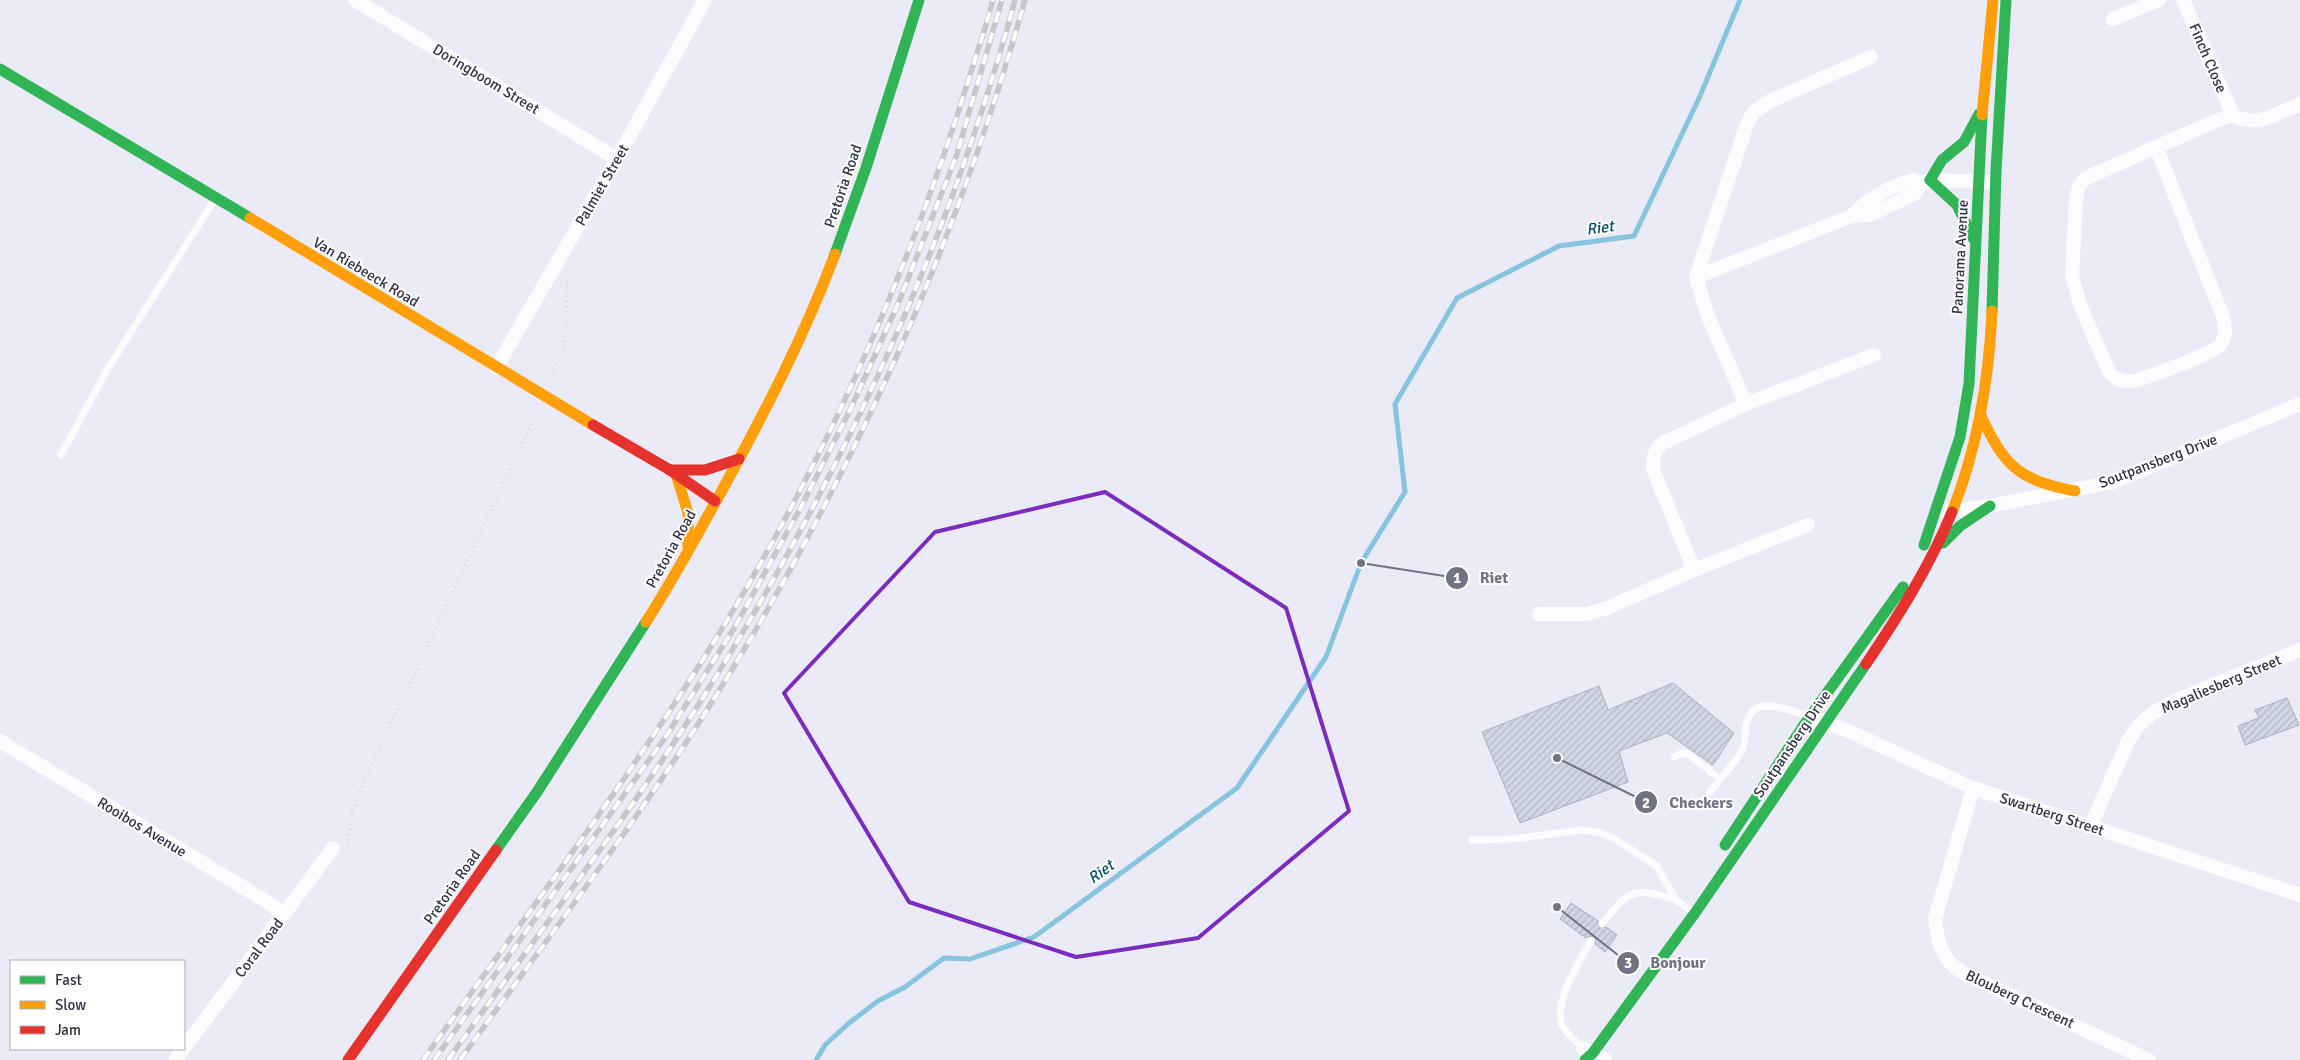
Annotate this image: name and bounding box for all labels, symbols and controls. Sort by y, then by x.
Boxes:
street label: Finch Close [2185,21,2231,95]
street label: Doringboom Street [429,40,543,118]
street label: Palmiet Street [571,141,633,229]
street label: Pretoria Road [820,142,866,230]
street label: Panorama Avenue [1948,199,1972,315]
water label: Riet [1585,216,1617,240]
street label: Van Riebeeck Road [310,233,422,311]
street label: Soutpansberg Drive [2096,430,2220,492]
street label: Pretoria Road [642,507,700,591]
callout: Riet [1444,562,1518,593]
text: Riet [1480,568,1508,588]
text: 1 [1453,569,1461,587]
street label: Magaliesberg Street [2158,651,2284,717]
street label: Soutpansberg Drive [1749,687,1835,801]
callout: Checkers [1634,787,1742,818]
street label: Swartberg Street [1998,789,2106,839]
street label: Rooibos Avenue [94,793,190,861]
text: Checkers [1669,793,1733,813]
text: 2 [1642,794,1650,812]
street label: Pretoria Road [420,846,484,928]
water label: Riet [1084,854,1120,888]
street label: Coral Road [231,915,287,981]
callout: Bonjour [1616,947,1716,978]
text: Bonjour [1650,953,1706,973]
text: 3 [1624,954,1632,972]
legend [10,960,185,1050]
street label: Blouberg Crescent [1963,966,2077,1032]
text: Fast [55,971,82,989]
text: Slow [55,996,86,1014]
text: Jam [55,1021,81,1039]

